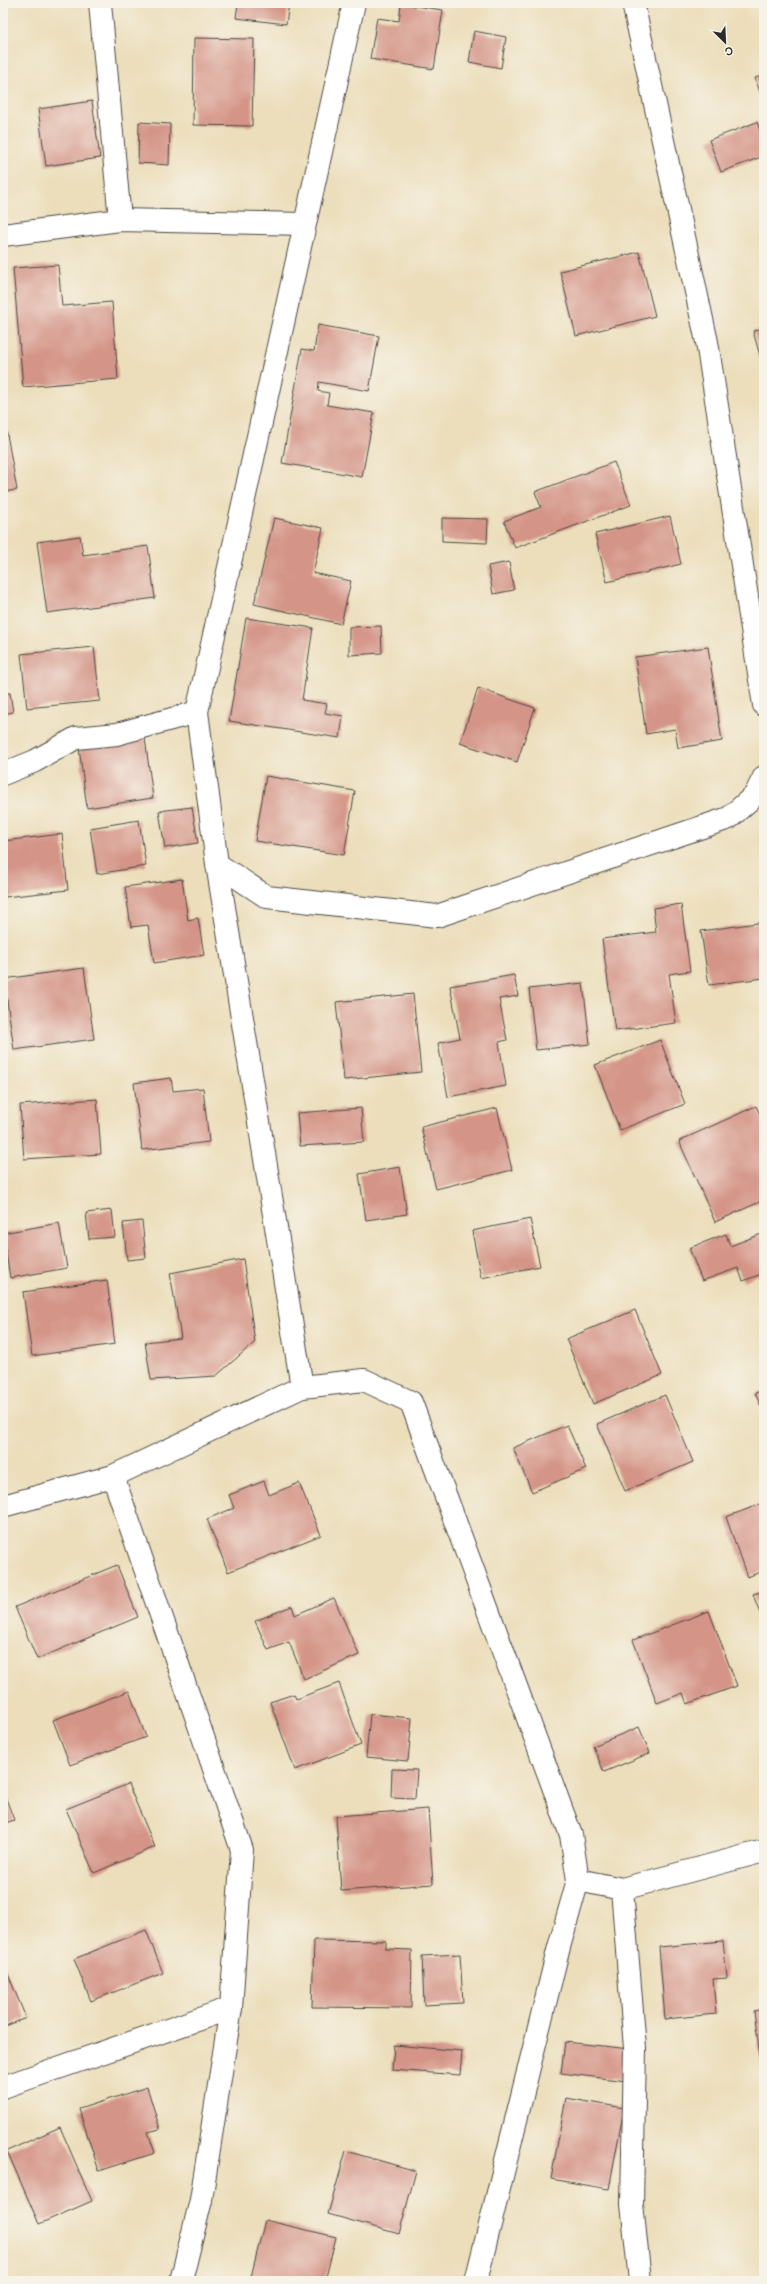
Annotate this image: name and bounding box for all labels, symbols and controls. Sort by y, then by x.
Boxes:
north arrow [705,22,745,62]
text: С [722,43,735,58]

